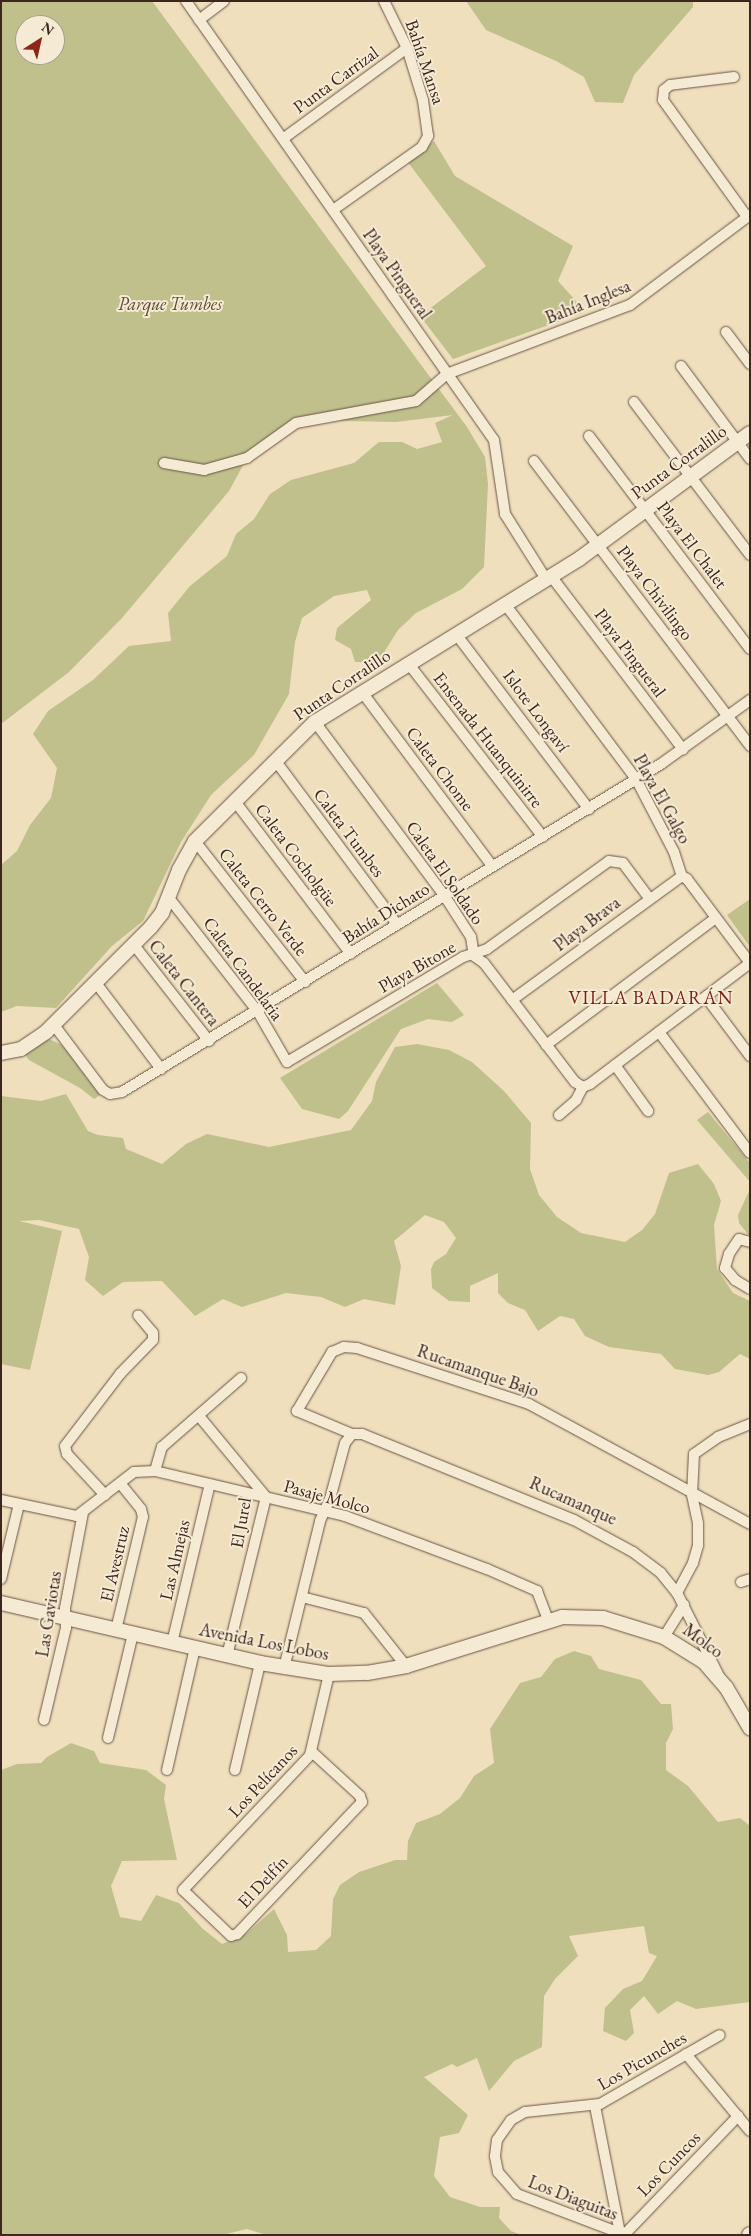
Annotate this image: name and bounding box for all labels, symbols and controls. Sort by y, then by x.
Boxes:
north arrow [15,15,65,65]
street label: Bahía Mansa [401,17,449,107]
text: N [38,18,58,39]
street label: Punta Carrizal [289,42,383,118]
street label: Playa Pingueral [358,225,436,323]
street label: Bahía Inglesa [542,275,634,329]
park label: Parque Tumbes [118,293,222,315]
street label: Punta Corralillo [627,420,731,504]
street label: Playa El Chalet [652,497,732,593]
street label: Playa Chivilingo [612,541,698,645]
street label: Playa Pingueral [590,604,670,702]
street label: Punta Corralillo [289,645,395,725]
street label: Islote Longaví [498,666,574,756]
street label: Ensenada Huanquinirre [428,668,548,812]
street label: Caleta Chome [401,723,479,815]
street label: Playa El Galgo [629,750,695,848]
street label: Caleta Tumbes [309,784,389,882]
street label: Caleta Cocholgüe [250,799,342,911]
street label: Caleta El Soldado [401,817,489,929]
street label: Caleta Cerro Verde [214,844,312,960]
street label: Bahía Dichato [338,878,434,948]
street label: Playa Brava [549,892,625,956]
street label: Caleta Candelaria [198,913,288,1025]
street label: Caleta Cantera [144,936,224,1030]
street label: Playa Bitone [374,936,460,998]
district label: VILLA BADARÁN [567,987,735,1009]
street label: Rucamanque Bajo [414,1340,542,1402]
street label: Rucamanque [526,1472,620,1530]
street label: Pasaje Molco [282,1475,372,1519]
street label: El Jurel [226,1496,256,1550]
street label: Las Almejas [155,1518,195,1602]
street label: El Avestruz [96,1524,134,1604]
street label: Las Gaviotas [32,1569,66,1659]
street label: Avenida Los Lobos [197,1619,331,1665]
street label: Molco [679,1619,727,1663]
street label: Los Pelícanos [224,1740,302,1822]
street label: El Delfín [233,1851,293,1913]
street label: Los Picunches [594,2027,690,2095]
street label: Los Cuncos [633,2127,705,2201]
street label: Los Diaguitas [525,2171,621,2225]

